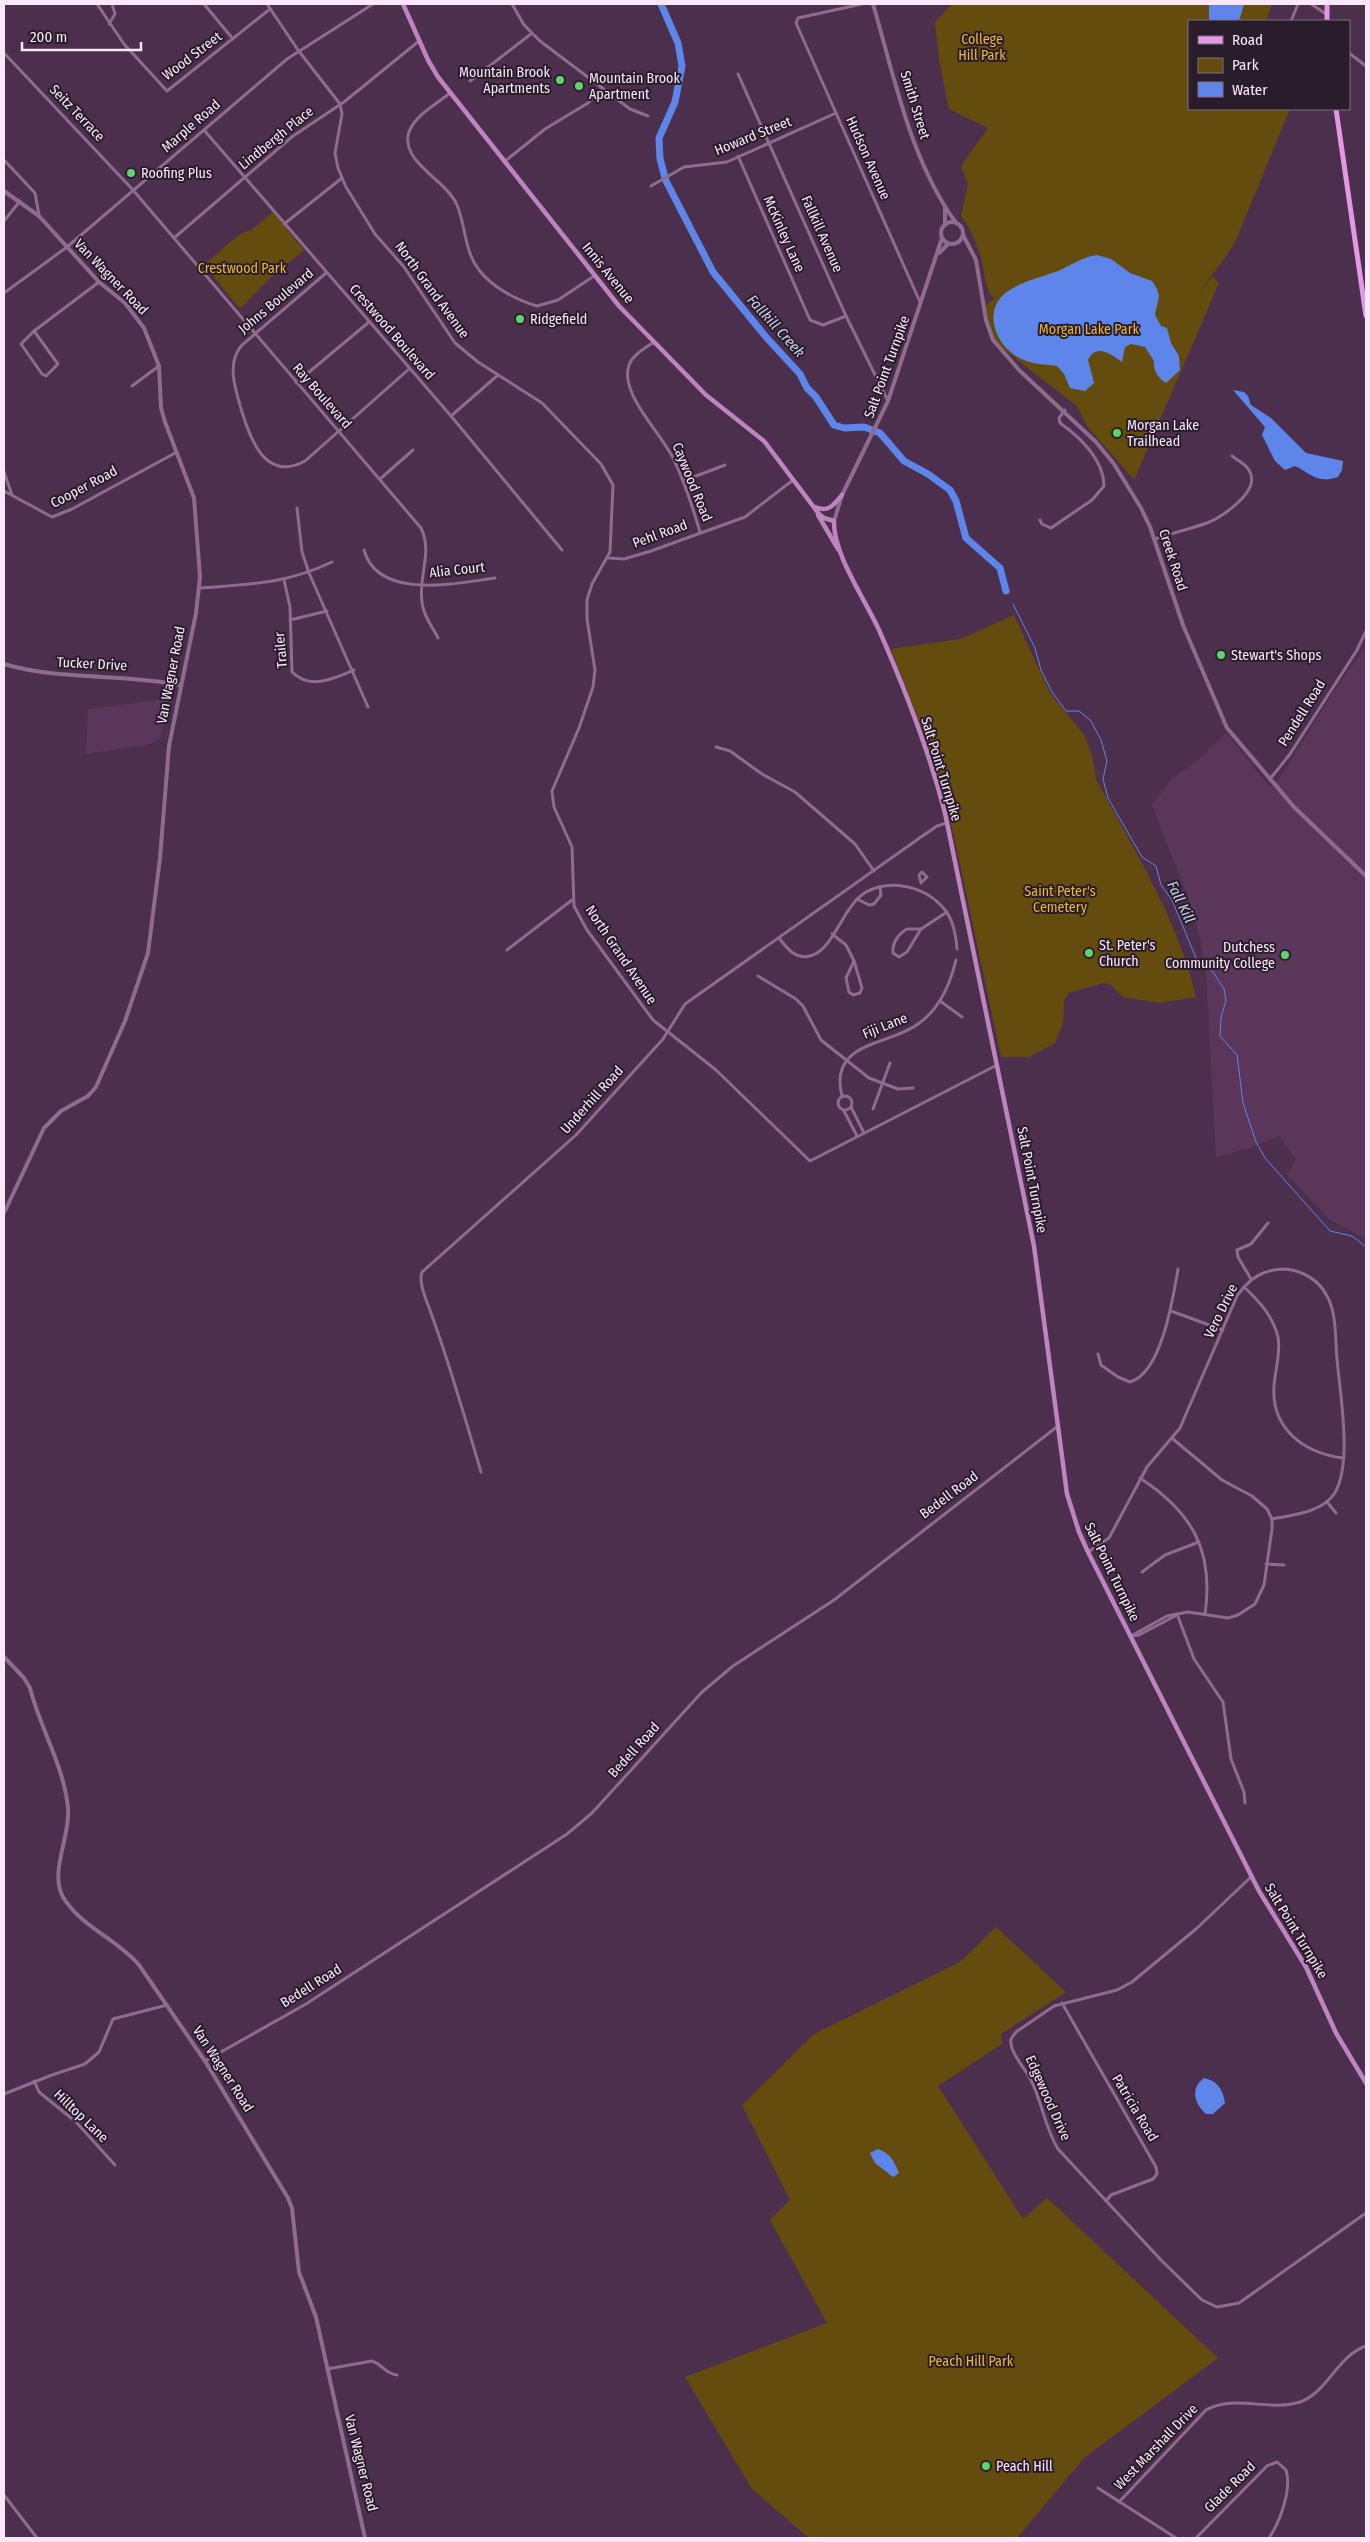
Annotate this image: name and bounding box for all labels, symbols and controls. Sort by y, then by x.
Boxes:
scale bar [22,20,141,52]
legend [1188,20,1350,110]
text: 200 m [30,28,67,46]
street label: Wood Street [159,28,226,84]
park label: College Hill Park [958,31,1006,64]
text: Road [1232,31,1263,49]
text: Park [1232,56,1259,74]
place label: Mountain Brook Apartments [459,64,550,97]
street label: Smith Street [897,69,934,142]
place label: Mountain Brook Apartment [589,70,680,103]
marker: Mountain Brook Apartments [554,74,566,86]
marker: Mountain Brook Apartment [573,80,585,92]
street label: Seitz Terrace [46,81,108,145]
text: Water [1232,81,1268,99]
street label: Marple Road [158,96,224,156]
street label: Lindbergh Place [235,103,317,173]
street label: Howard Street [712,113,794,159]
street label: Hudson Avenue [842,114,894,202]
place label: Roofing Plus [141,165,212,182]
marker: Roofing Plus [125,167,137,179]
street label: McKinley Lane [760,193,808,275]
street label: Fallkill Avenue [798,193,847,275]
street label: Van Wagner Road [71,236,151,318]
street label: North Grand Avenue [391,238,473,342]
street label: Innis Avenue [578,239,638,307]
park label: Crestwood Park [198,260,287,277]
street label: Johns Boulevard [235,265,317,337]
street label: Crestwood Boulevard [346,281,438,383]
water label: Fallkill Creek [743,291,809,361]
place label: Ridgefield [530,311,587,328]
marker: Ridgefield [514,313,526,325]
street label: Salt Point Turnpike [861,313,913,421]
park label: Morgan Lake Park [1039,321,1140,338]
street label: Ray Boulevard [289,360,355,432]
place label: Morgan Lake Trailhead [1127,417,1199,450]
marker: Morgan Lake Trailhead [1111,427,1123,439]
street label: Caywood Road [668,440,716,524]
street label: Cooper Road [48,462,120,512]
street label: Pehl Road [630,516,690,552]
street label: Creek Road [1155,527,1191,593]
street label: Alia Court [428,559,486,581]
street label: Van Wagner Road [153,625,189,725]
street label: Trailer [271,631,291,669]
place label: Stewart's Shops [1231,647,1321,664]
marker: Stewart's Shops [1215,649,1227,661]
street label: Tucker Drive [56,654,128,674]
street label: Pendell Road [1275,677,1329,749]
street label: Salt Point Turnpike [917,715,965,823]
water label: Fall Kill [1163,878,1199,926]
park label: Saint Peter's Cemetery [1024,883,1096,916]
street label: North Grand Avenue [582,902,660,1008]
place label: St. Peter's Church [1099,937,1156,970]
place label: Dutchess Community College [1165,939,1275,972]
marker: St. Peter's Church [1083,947,1095,959]
marker: Dutchess Community College [1279,949,1291,961]
street label: Fiji Lane [860,1009,910,1043]
street label: Underhill Road [557,1063,627,1137]
street label: Salt Point Turnpike [1013,1125,1051,1235]
street label: Vero Drive [1201,1281,1241,1341]
street label: Bedell Road [916,1468,982,1522]
street label: Salt Point Turnpike [1081,1520,1143,1624]
street label: Bedell Road [605,1719,663,1781]
street label: Salt Point Turnpike [1261,1880,1331,1982]
street label: Bedell Road [277,1961,345,2011]
street label: Van Wagner Road [189,2023,257,2115]
street label: Edgewood Drive [1022,2053,1074,2143]
street label: Patricia Road [1108,2071,1162,2145]
street label: Hilltop Lane [50,2086,112,2146]
park label: Peach Hill Park [929,2353,1014,2370]
street label: West Marshall Drive [1111,2400,1201,2494]
street label: Van Wagner Road [341,2413,381,2513]
place label: Peach Hill [996,2458,1053,2475]
street label: Glade Road [1201,2458,1259,2516]
marker: Peach Hill [980,2460,992,2472]

